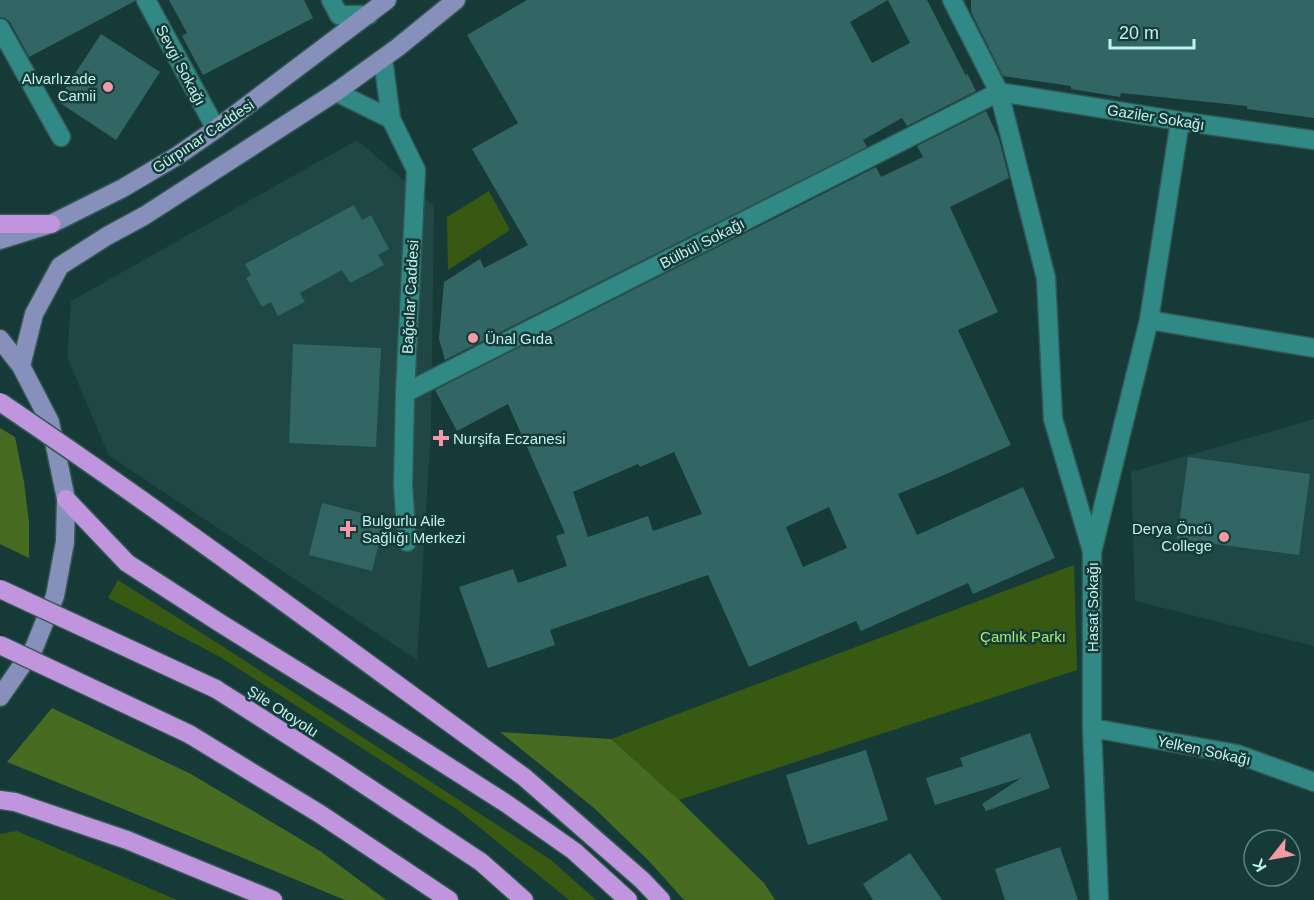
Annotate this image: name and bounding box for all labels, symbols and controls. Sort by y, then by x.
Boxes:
scale bar [1110,12,1194,50]
street label: Sevgi Sokağı [153,22,209,108]
text: 20 m [1119,23,1159,43]
place label: Alvarlızade Camii [22,70,96,104]
marker: Alvarlızade Camii [101,80,115,94]
street label: Gürpınar Caddesi [149,96,257,176]
street label: Gaziler Sokağı [1106,101,1206,133]
street label: Bülbül Sokağı [657,214,747,272]
street label: Bağcılar Caddesi [399,240,421,354]
place label: Ünal Gıda [485,330,553,347]
marker: Ünal Gıda [466,331,480,345]
place label: Nurşifa Eczanesi [453,430,566,447]
marker: Nurşifa Eczanesi [434,431,448,445]
place label: Bulgurlu Aile Sağlığı Merkezi [362,512,465,546]
marker: Bulgurlu Aile Sağlığı Merkezi [339,520,357,538]
place label: Derya Öncü College [1132,520,1212,554]
marker: Derya Öncü College [1217,530,1231,544]
street label: Hasat Sokağı [1084,562,1101,652]
park label: Çamlık Parkı [980,628,1066,645]
street label: Şile Otoyolu [244,682,322,740]
street label: Yelken Sokağı [1156,732,1252,768]
north arrow [1242,828,1302,888]
text: K [1249,856,1270,875]

